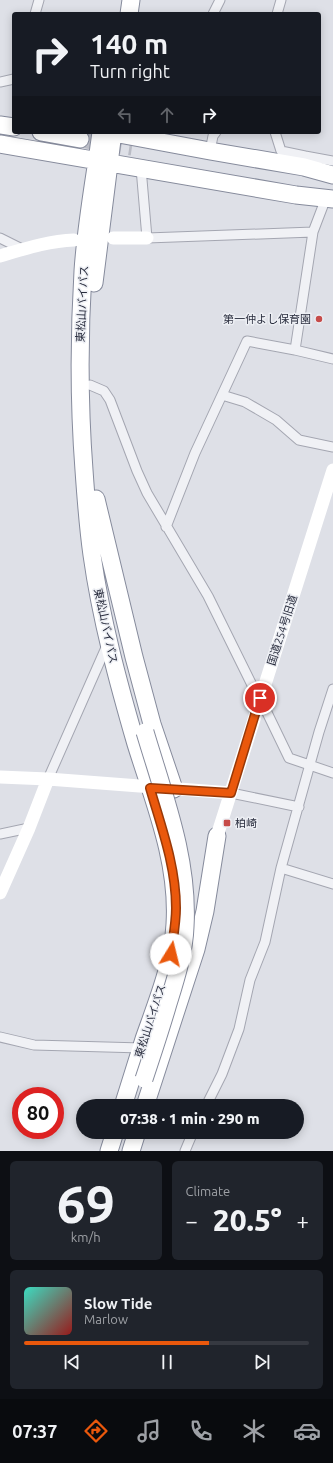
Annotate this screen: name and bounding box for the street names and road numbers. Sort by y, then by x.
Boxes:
street label: 東松山バイパス [74,265,90,343]
street label: 東松山バイパス [92,587,120,665]
street label: 国道254号旧道 [265,593,299,667]
street label: 東松山バイパス [132,983,168,1059]

